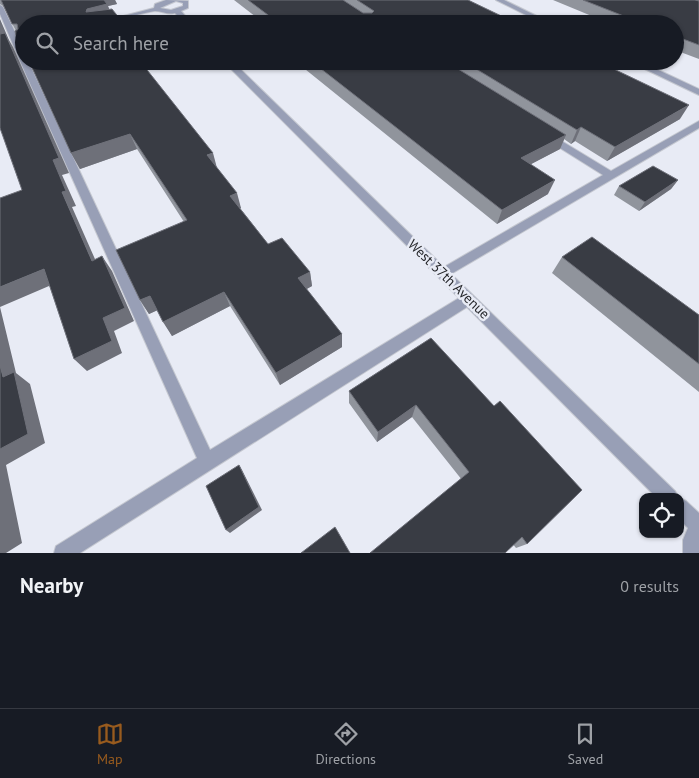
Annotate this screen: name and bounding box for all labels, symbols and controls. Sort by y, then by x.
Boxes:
search box [15,15,684,70]
icon: search [33,29,61,57]
text: Search here [73,31,169,55]
street label: West 37th Avenue [404,235,494,323]
map controls [639,493,684,538]
button: locate [639,493,684,538]
text: Nearby [20,572,83,599]
text: 0 results [620,576,679,596]
tab: Map [96,720,124,768]
tab: Directions [315,720,376,768]
tab: Saved [568,720,603,768]

